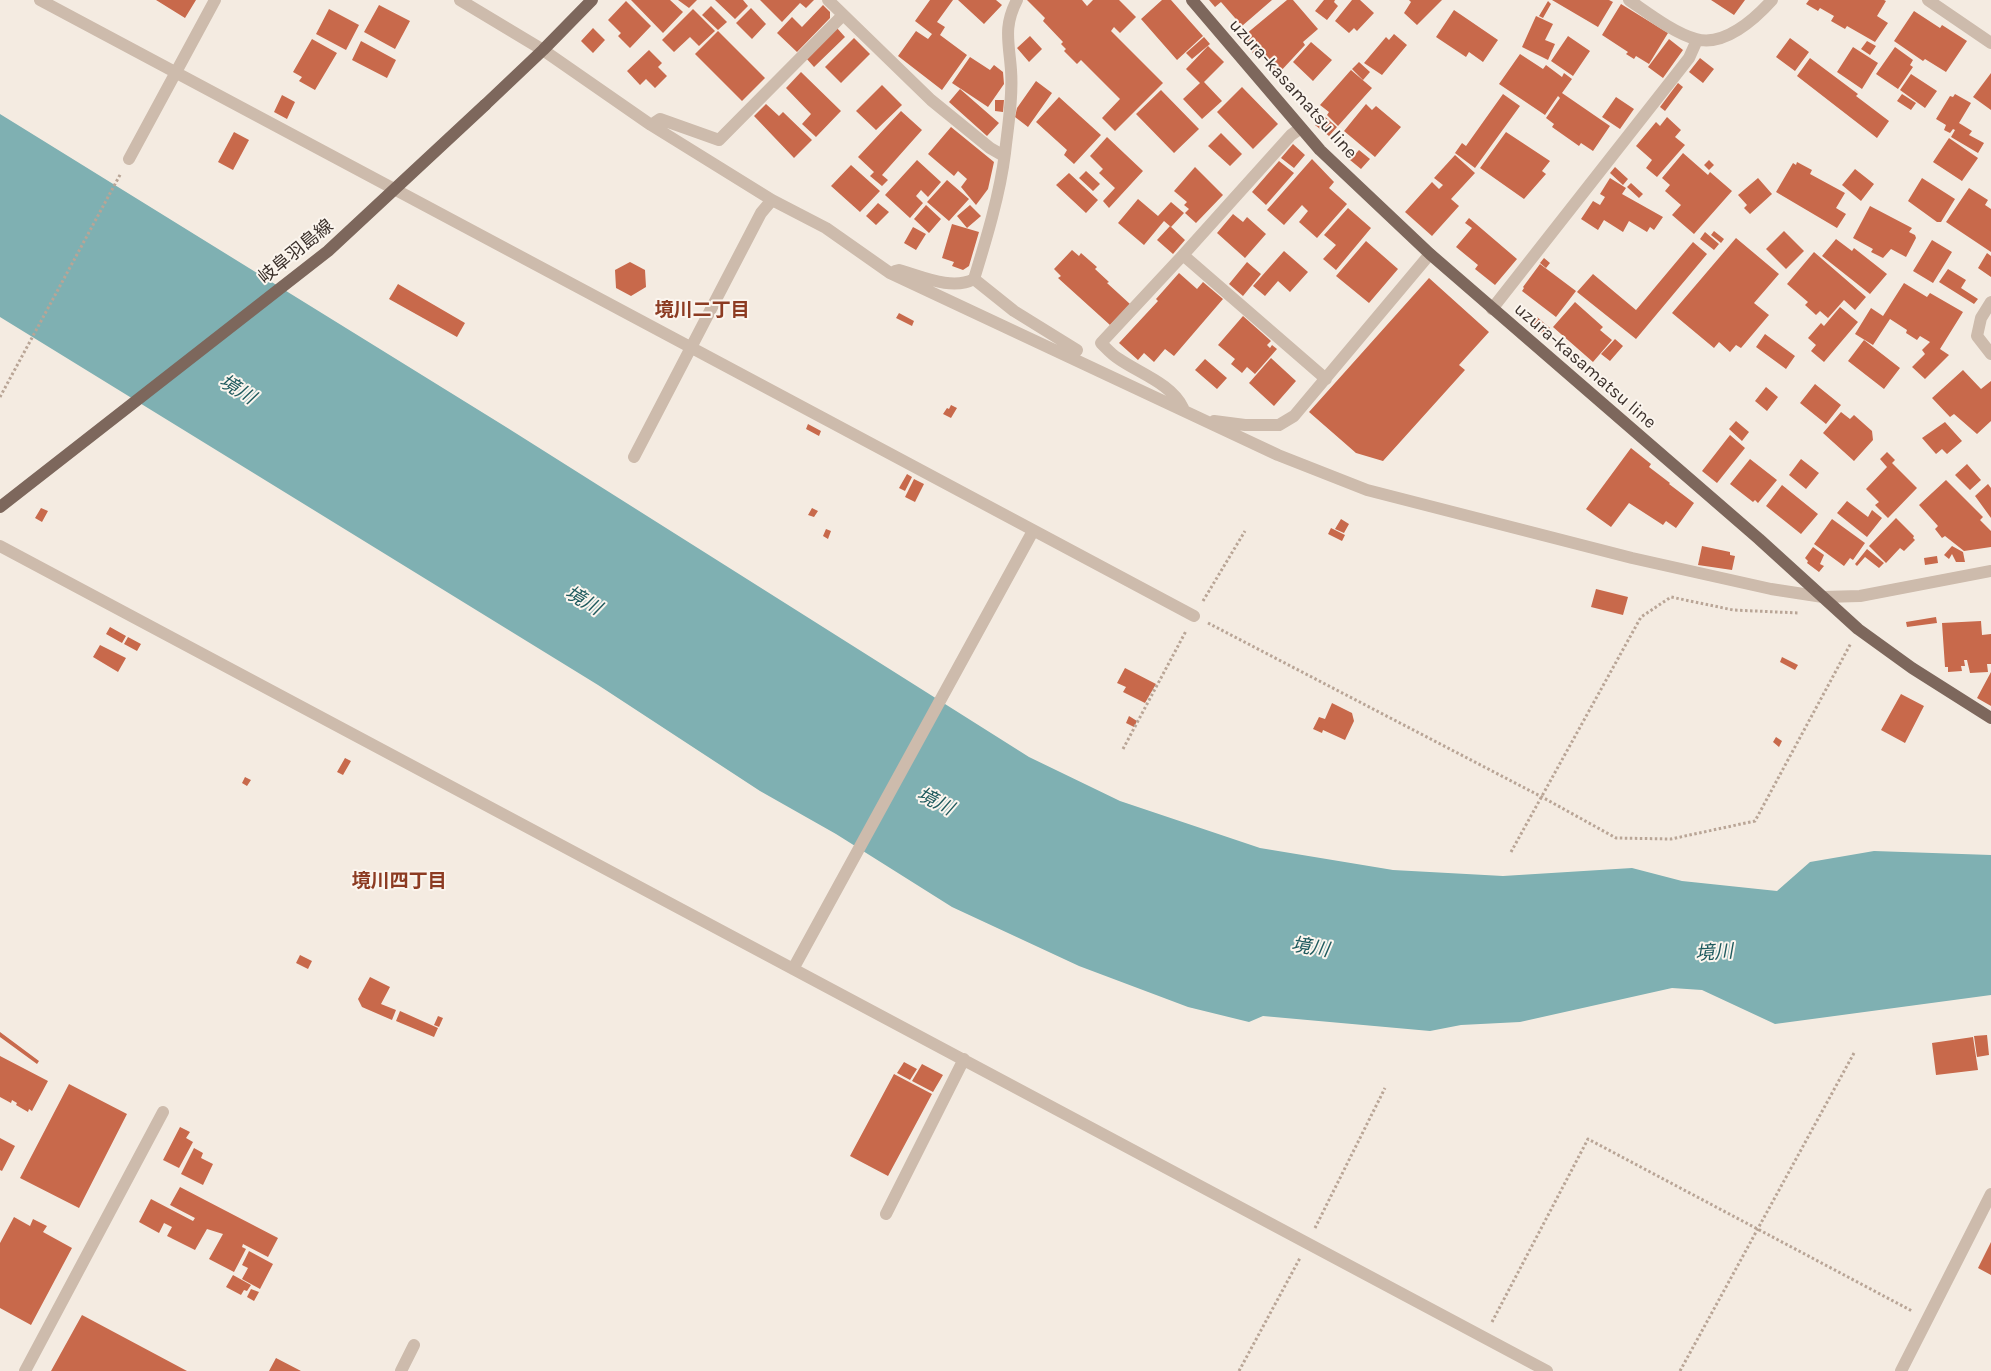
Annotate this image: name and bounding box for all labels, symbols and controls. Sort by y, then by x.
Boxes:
street label: uzura-kasamatsu line [1224,14,1362,164]
street label: 岐阜羽島線 [254,215,338,289]
street label: uzura-kasamatsu line [1510,298,1660,434]
district label: 境川二丁目 [655,300,749,322]
water label: 境川 [215,370,259,410]
water label: 境川 [561,582,605,620]
water label: 境川 [913,783,957,821]
district label: 境川四丁目 [352,871,446,893]
water label: 境川 [1289,934,1331,962]
water label: 境川 [1694,940,1734,966]

